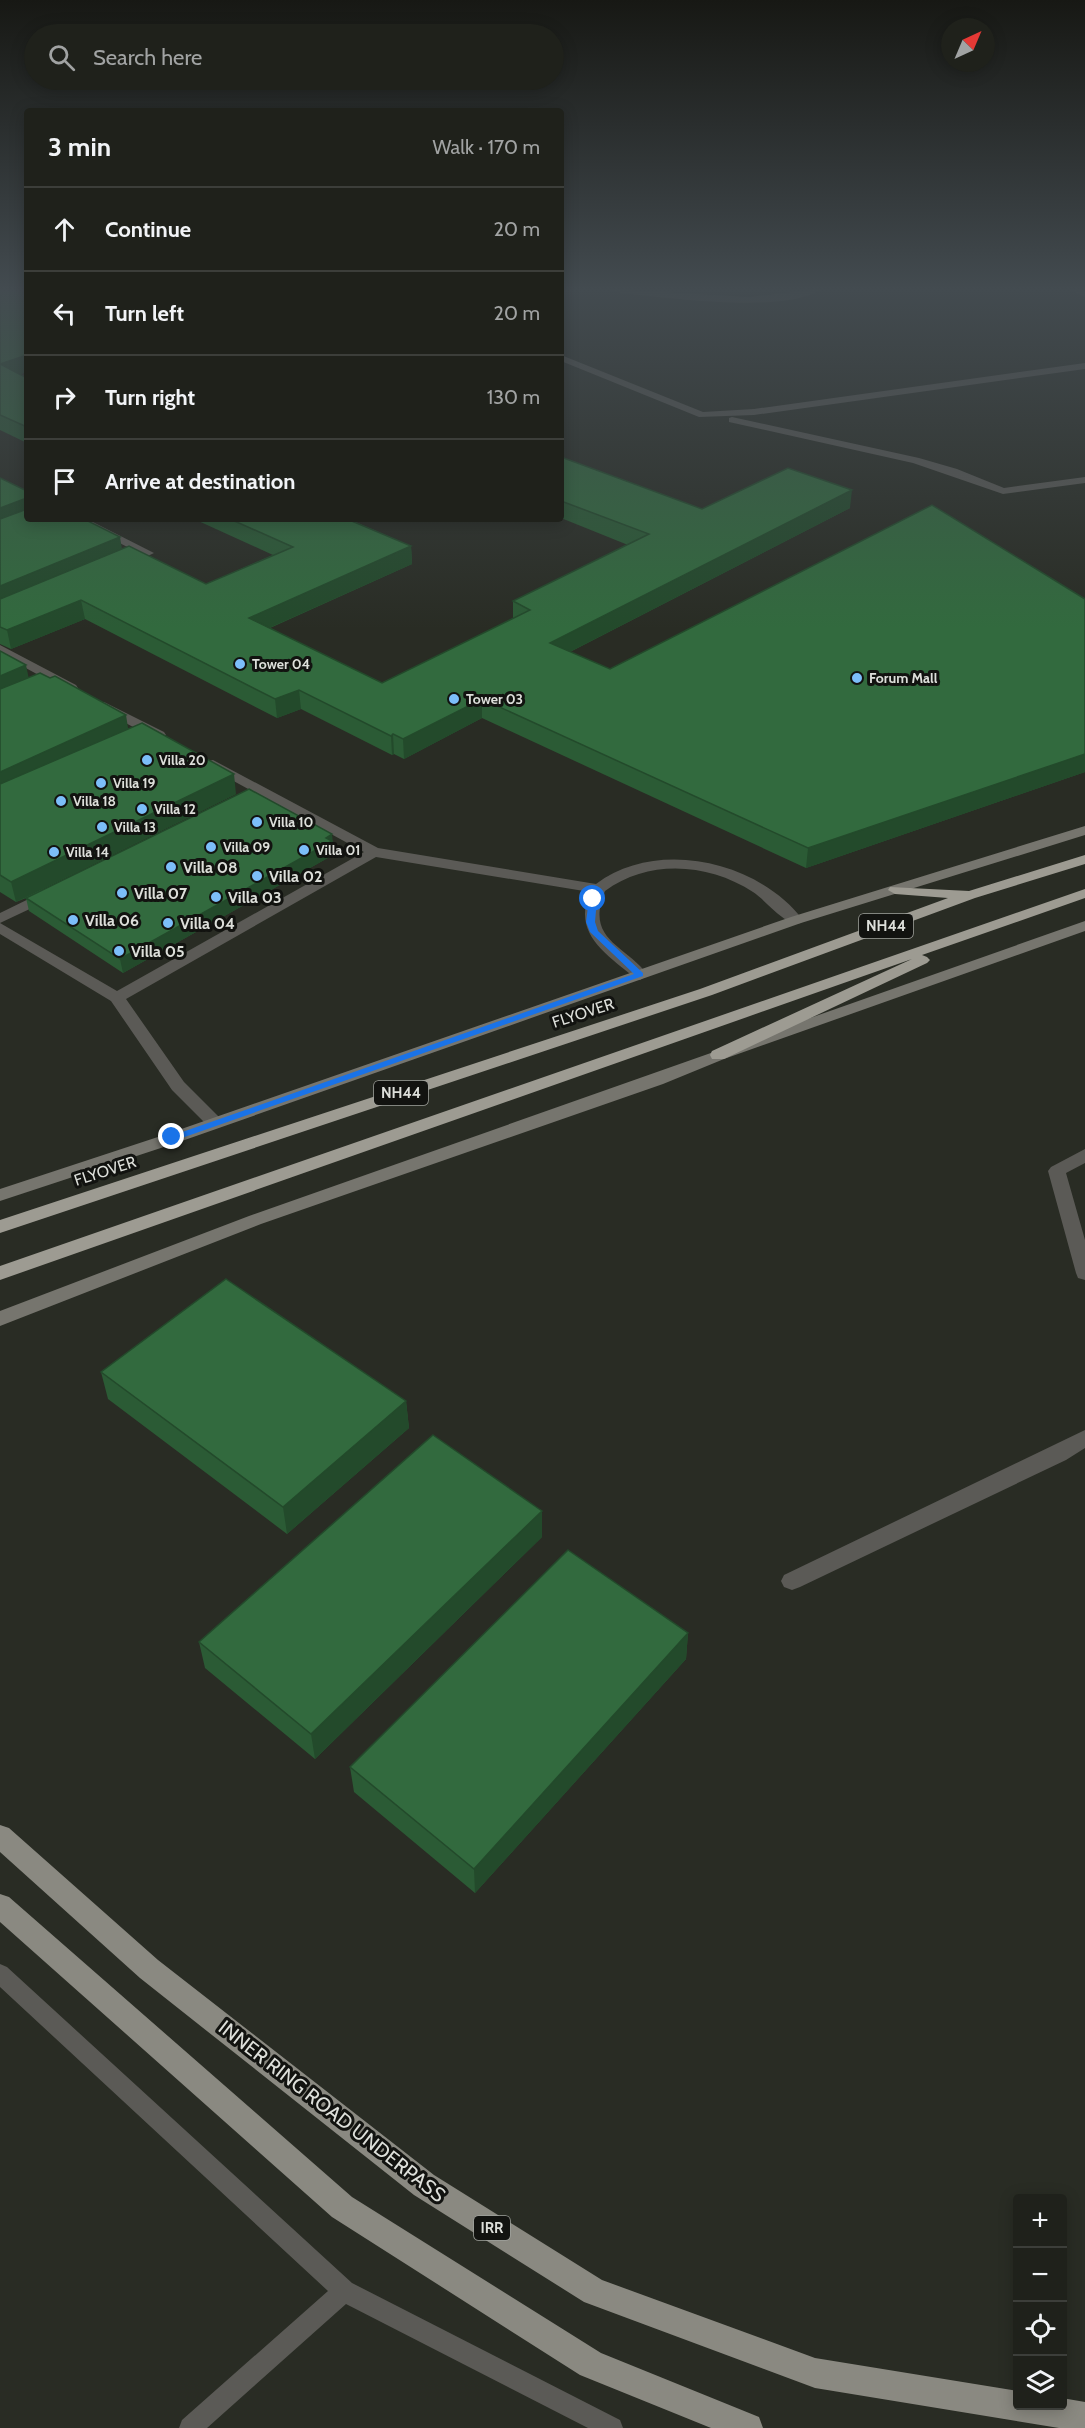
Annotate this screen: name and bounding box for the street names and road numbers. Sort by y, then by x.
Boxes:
road number: NH44 [859,914,913,938]
street label: FLYOVER [550,994,617,1032]
road number: NH44 [374,1081,428,1105]
street label: FLYOVER [72,1152,139,1190]
street label: INNER RING ROAD UNDERPASS [214,2015,450,2207]
road number: IRR [474,2216,510,2240]

